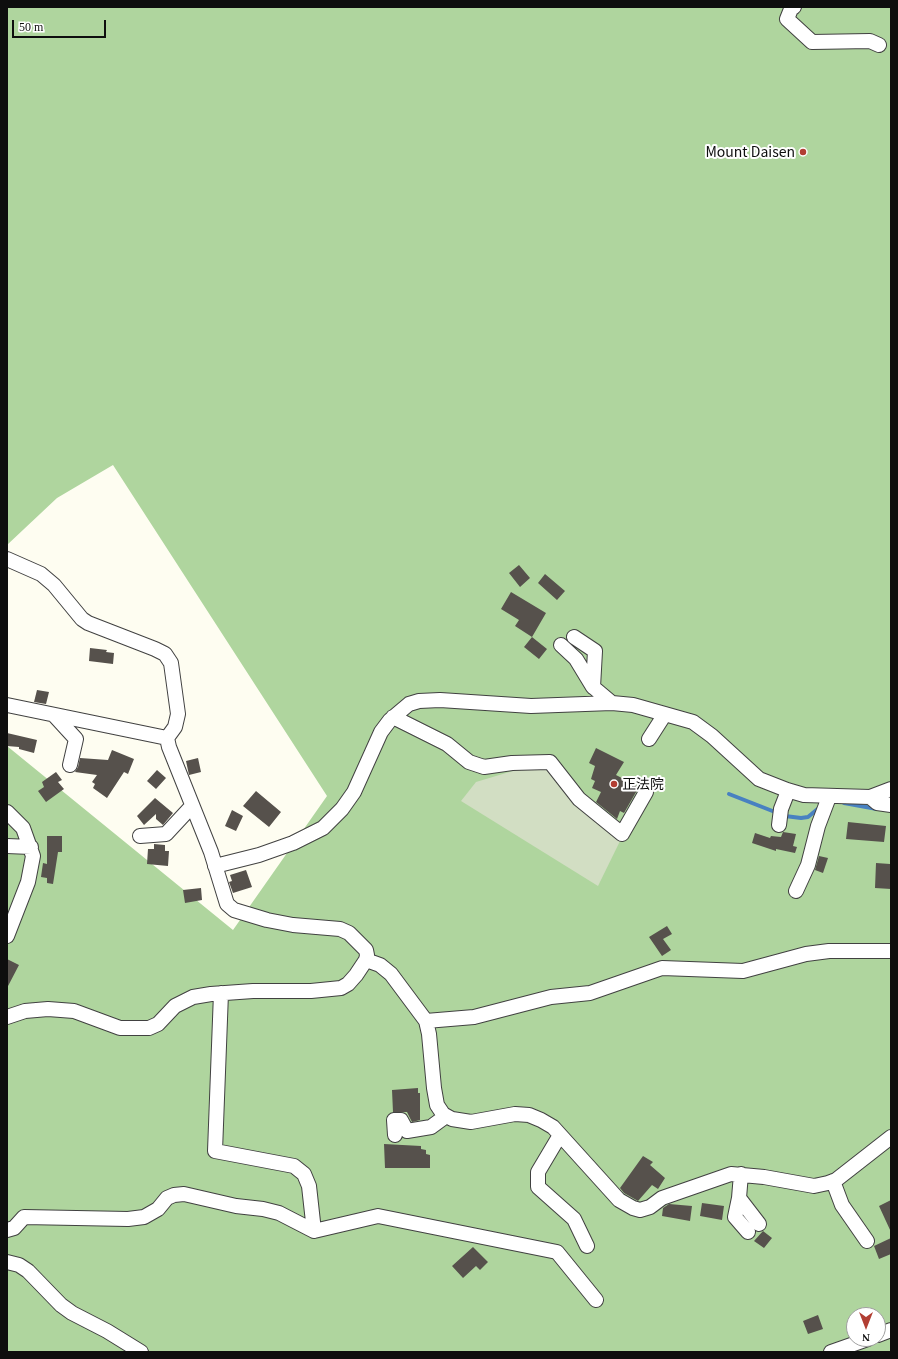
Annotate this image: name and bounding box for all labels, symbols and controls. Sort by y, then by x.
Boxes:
scale bar [14,12,108,38]
text: 50 m [19,20,43,34]
place label: Mount Daisen [705,144,795,160]
marker: Mount Daisen [798,147,808,157]
place label: 正法院 [622,776,664,792]
marker: 正法院 [609,779,619,789]
north arrow [846,1307,886,1347]
text: N [862,1332,870,1344]

